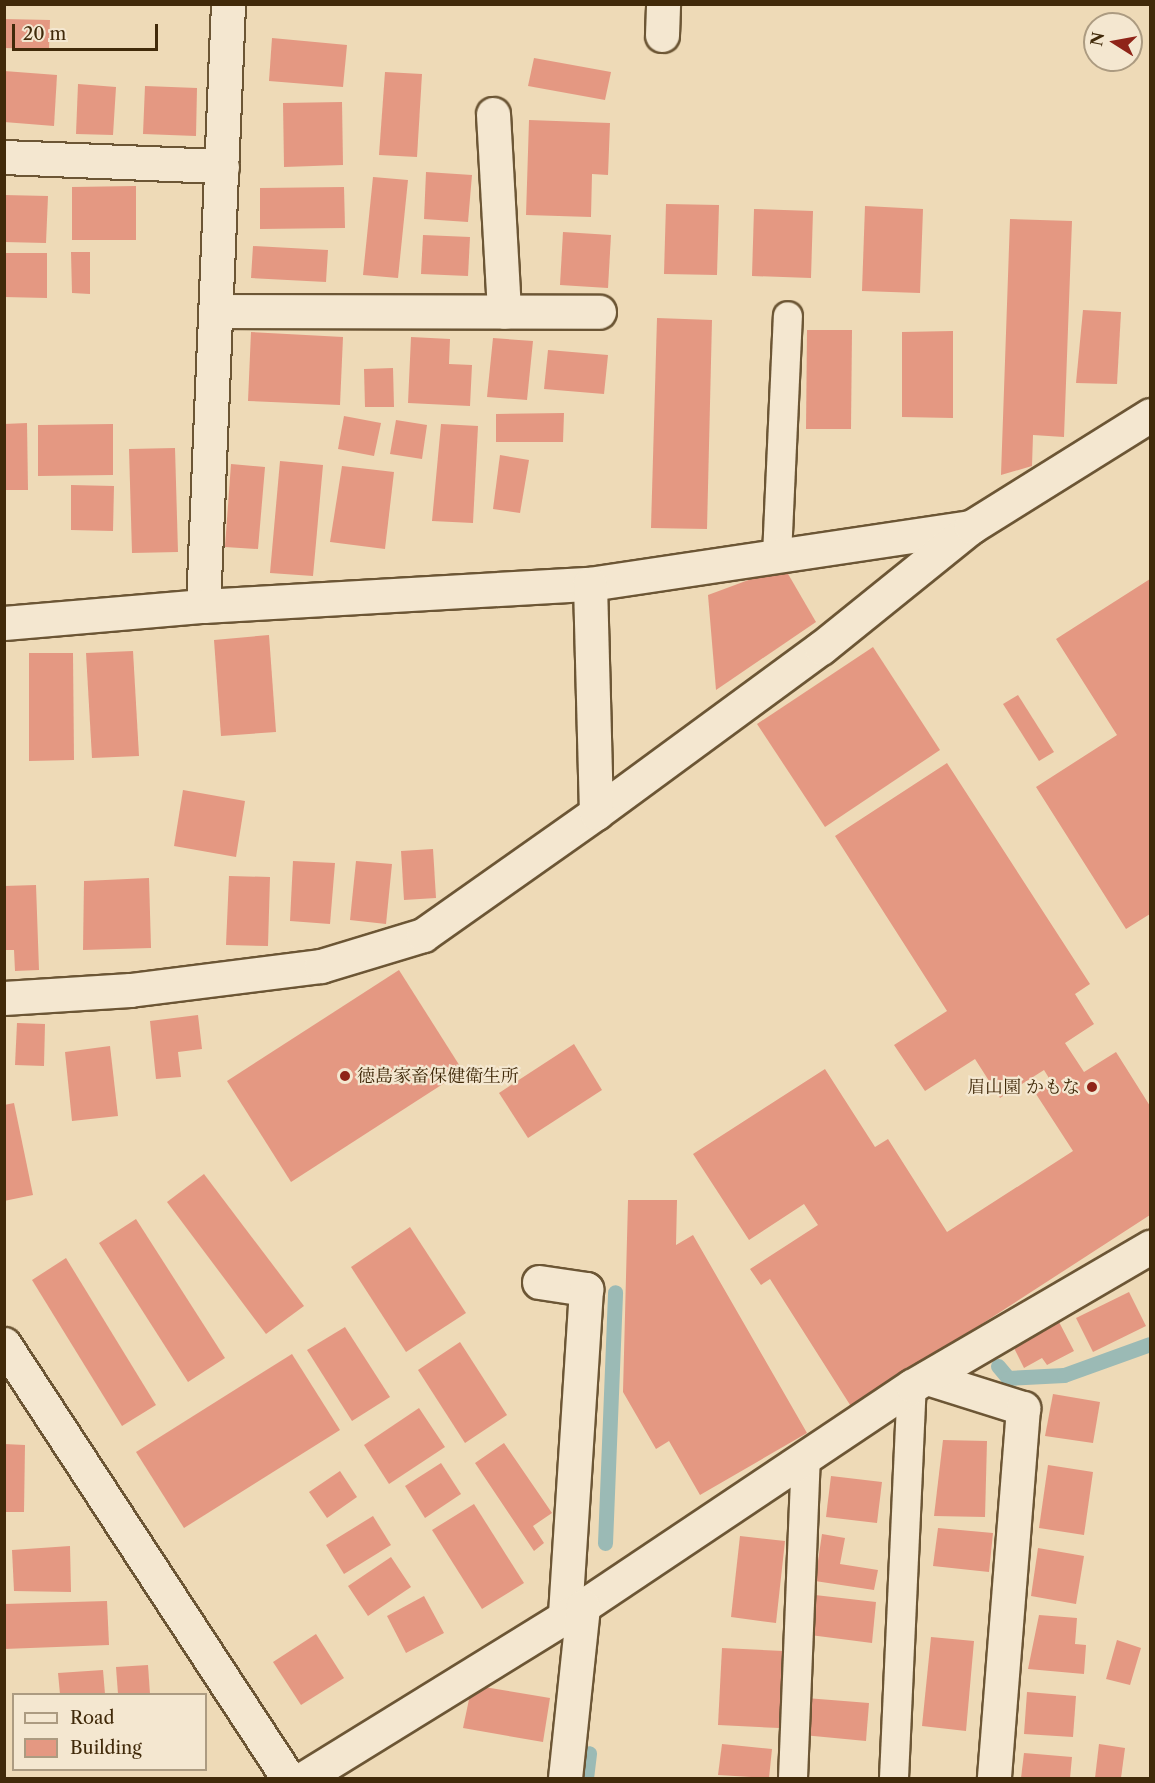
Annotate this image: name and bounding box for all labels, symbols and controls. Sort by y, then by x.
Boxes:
scale bar [15,12,160,50]
north arrow [1083,12,1143,72]
text: 20 m [23,23,66,45]
text: N [1086,30,1108,48]
place label: 徳島家畜保健衛生所 [357,1065,519,1087]
marker: 徳島家畜保健衛生所 [338,1069,352,1083]
place label: 眉山園 かもな [967,1076,1080,1098]
marker: 眉山園 かもな [1085,1080,1099,1094]
legend [12,1693,207,1771]
text: Road [70,1707,115,1729]
text: Building [70,1737,142,1759]

